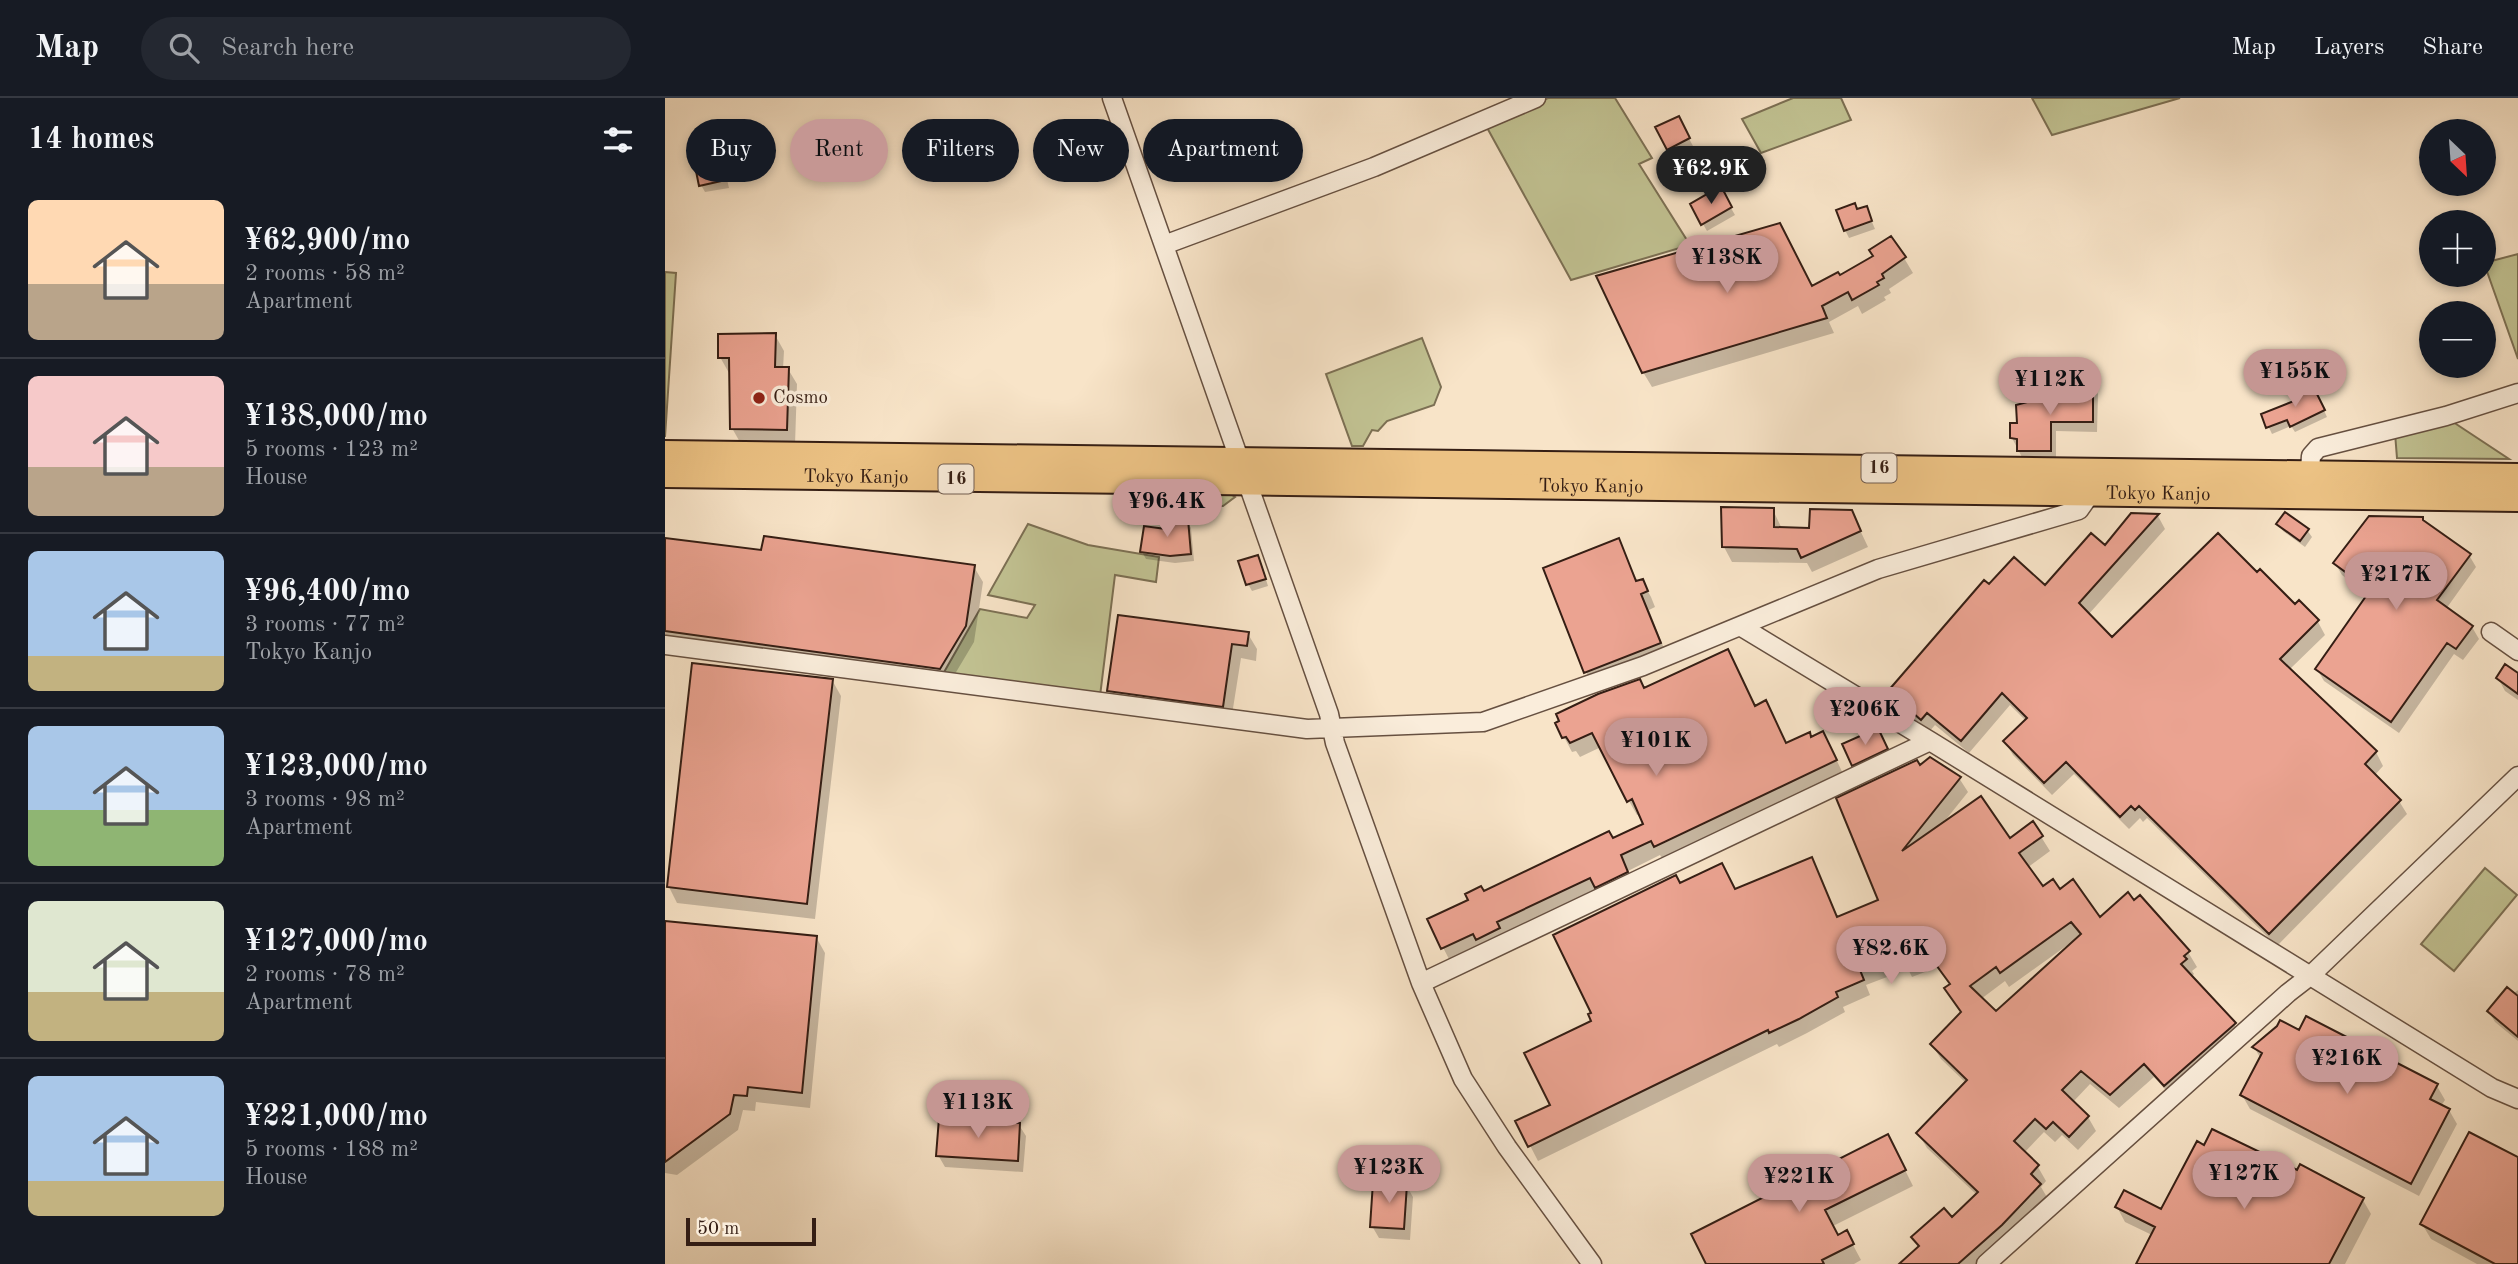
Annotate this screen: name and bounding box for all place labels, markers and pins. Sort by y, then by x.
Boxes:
pin: ¥62.9K [1654,146,1768,206]
pin: ¥138K [1678,236,1776,295]
pin: ¥155K [2246,350,2344,409]
pin: ¥112K [2001,358,2099,417]
place label: Cosmo [773,389,828,408]
marker: Cosmo [751,390,767,406]
pin: ¥96.4K [1110,480,1224,539]
pin: ¥217K [2347,552,2445,612]
pin: ¥206K [1816,688,1914,747]
pin: ¥101K [1607,718,1705,778]
pin: ¥82.6K [1834,926,1948,986]
pin: ¥216K [2298,1037,2396,1096]
pin: ¥113K [929,1080,1027,1140]
pin: ¥123K [1340,1146,1438,1205]
pin: ¥127K [2195,1152,2293,1211]
pin: ¥221K [1750,1154,1848,1214]

